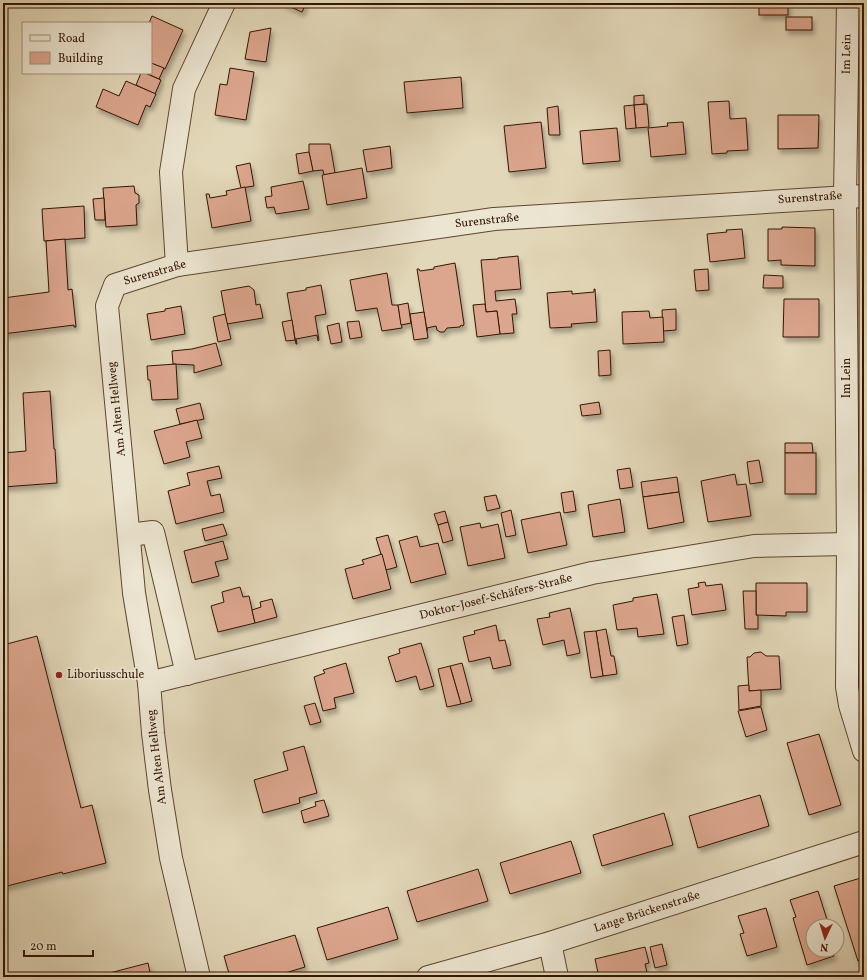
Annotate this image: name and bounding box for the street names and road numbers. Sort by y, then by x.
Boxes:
street label: Im Lein [839,34,855,74]
street label: Surenstraße [777,188,843,208]
street label: Surenstraße [454,210,520,232]
street label: Surenstraße [122,256,188,290]
street label: Im Lein [839,358,855,398]
street label: Am Alten Hellweg [104,361,130,457]
street label: Doktor-Josef-Schäfers-Straße [418,570,574,624]
street label: Am Alten Hellweg [143,709,171,805]
street label: Lange Brückenstraße [592,887,702,937]

